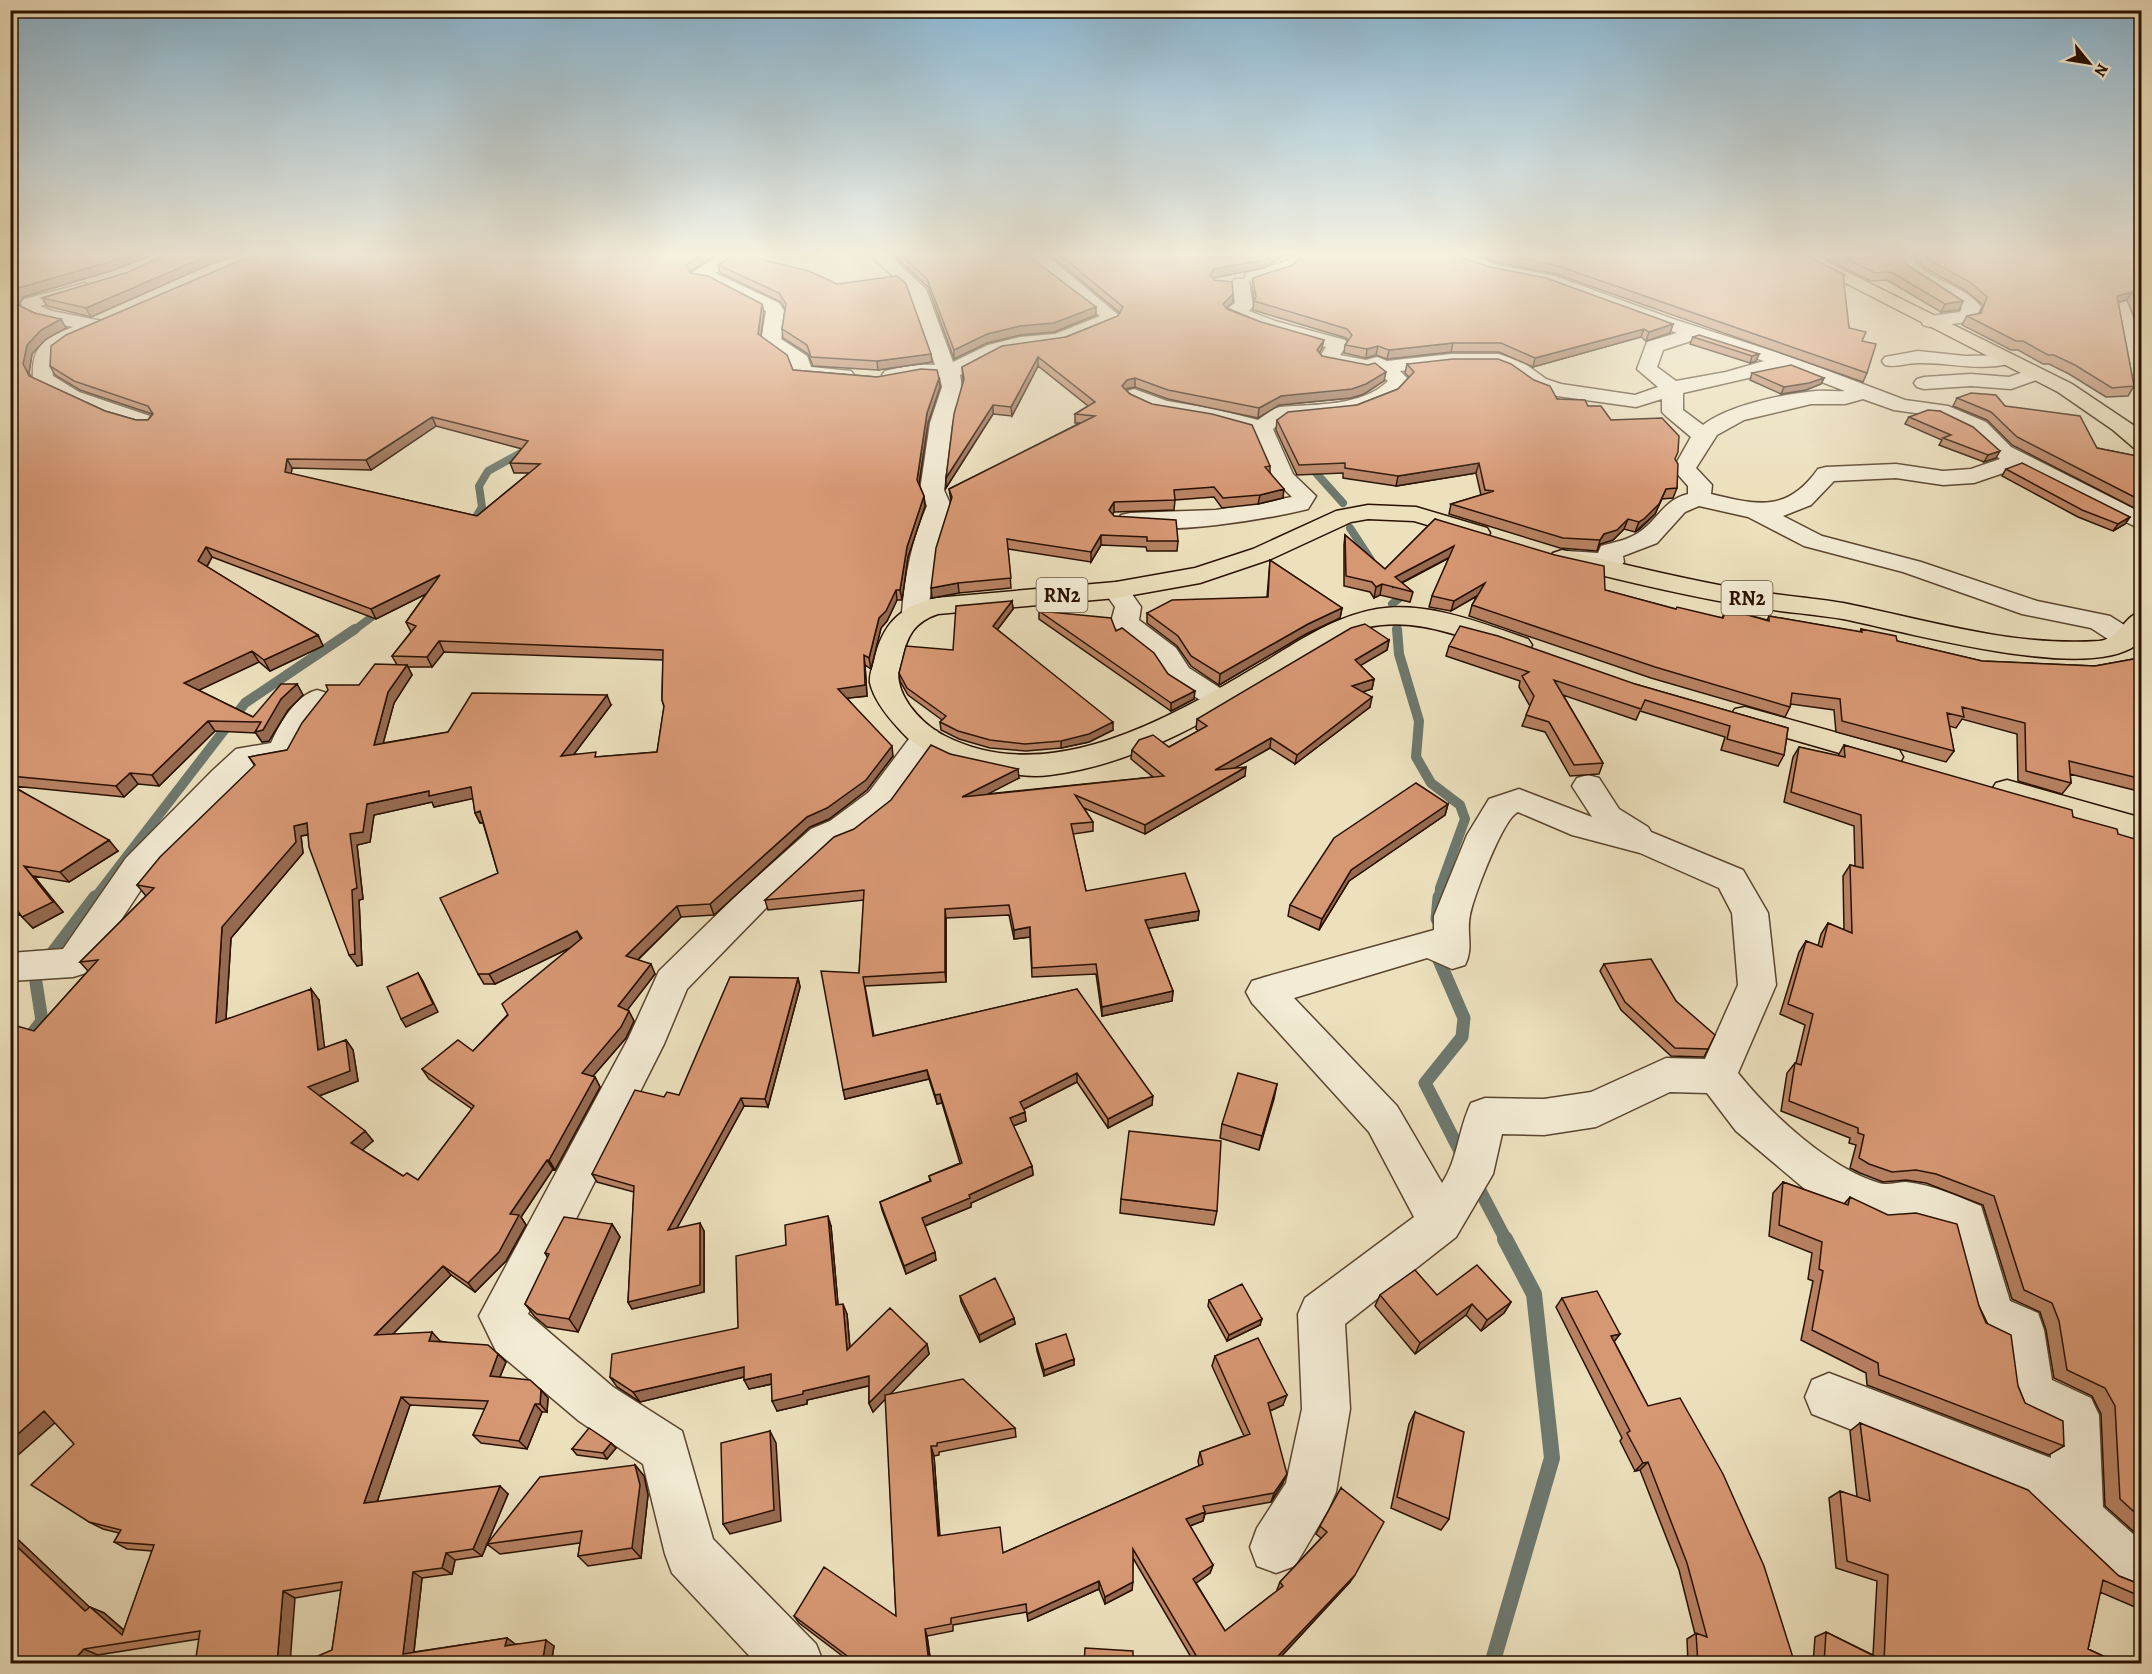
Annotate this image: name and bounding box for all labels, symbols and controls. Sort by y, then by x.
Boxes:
north arrow [2059,33,2119,93]
text: N [2089,59,2114,81]
road number: RN2 [1036,578,1088,612]
road number: RN2 [1722,581,1772,615]

